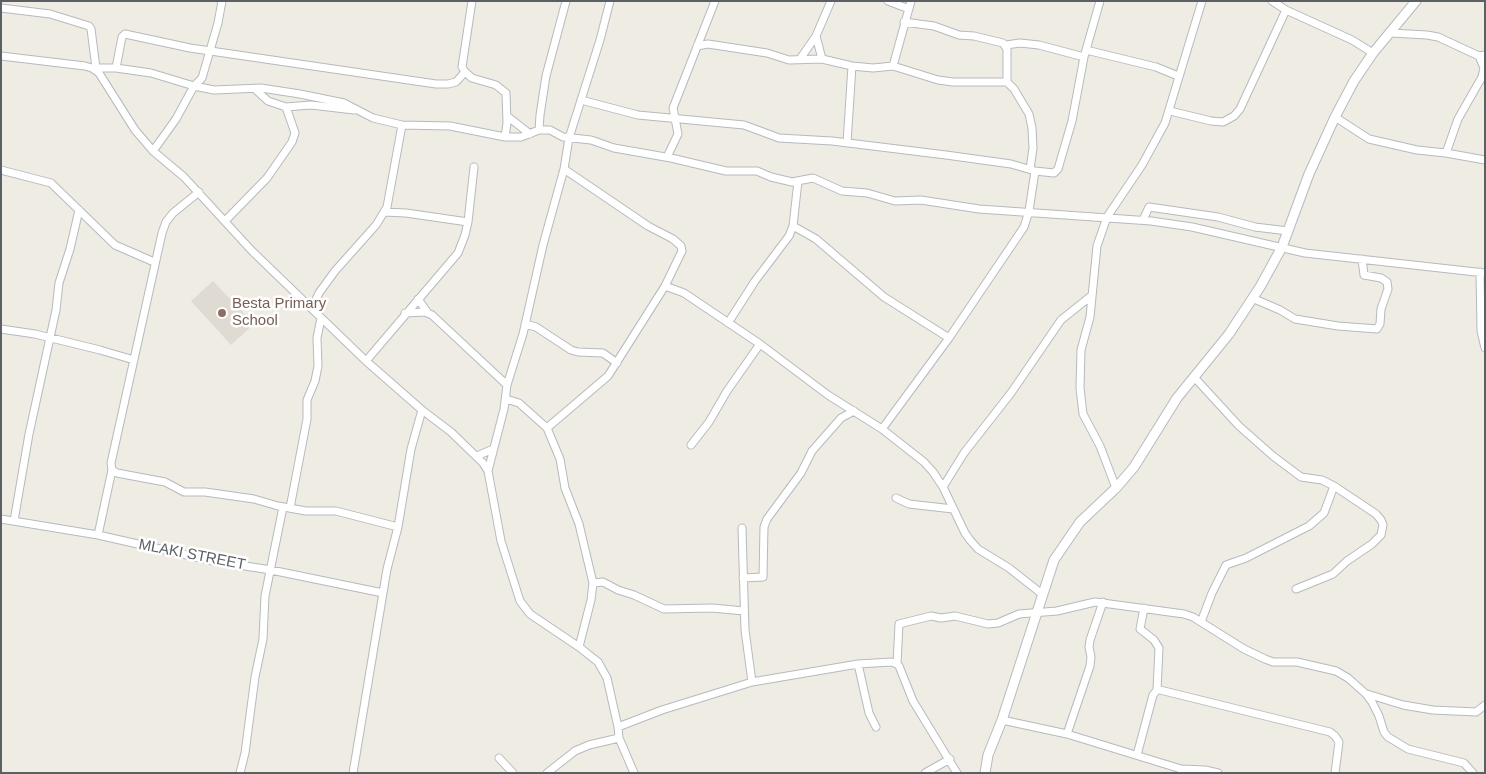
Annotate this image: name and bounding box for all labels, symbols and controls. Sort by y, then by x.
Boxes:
place label: Besta Primary School [232,295,326,330]
marker: Besta Primary School [216,307,228,319]
street label: MLAKI STREET [137,536,247,574]

